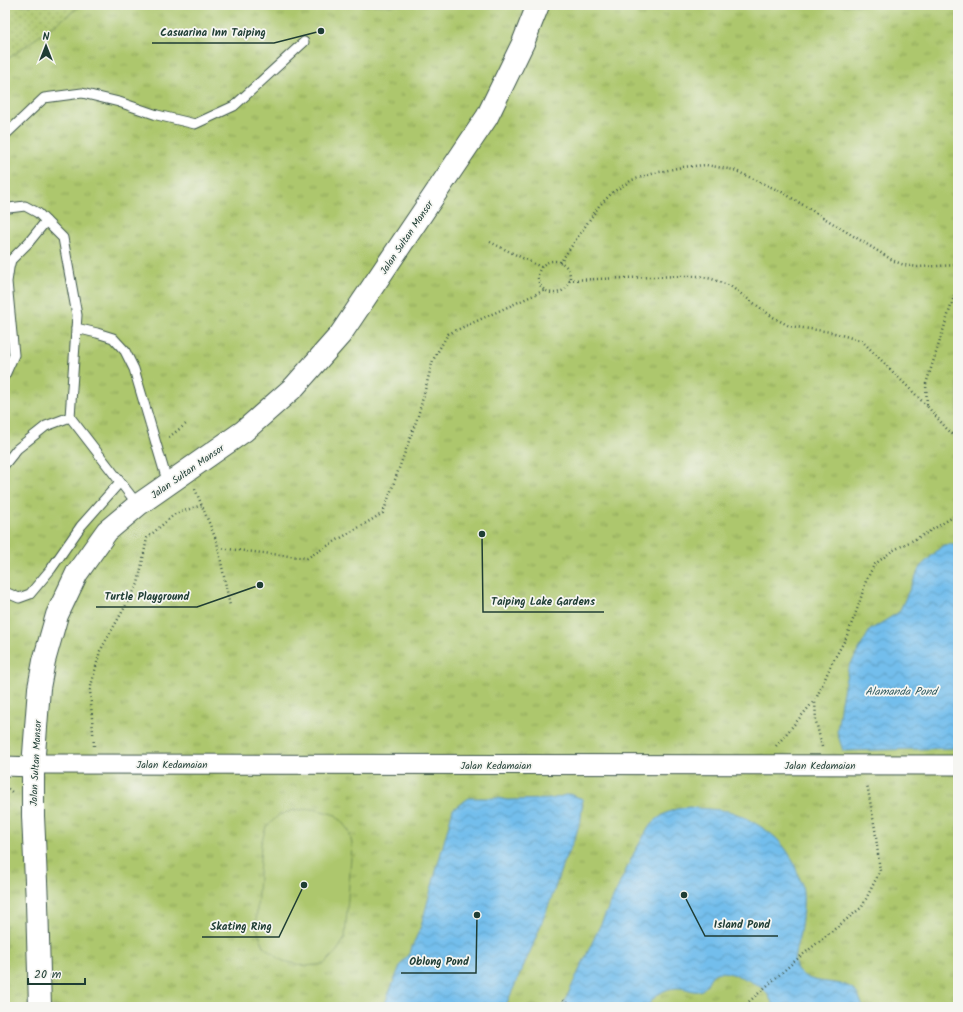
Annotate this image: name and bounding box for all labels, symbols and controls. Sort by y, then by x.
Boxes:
callout: Casuarina Inn Taiping [152,20,274,43]
text: Casuarina Inn Taiping [160,24,266,42]
north arrow [26,26,66,66]
text: N [43,28,50,46]
street label: Jalan Sultan Mansor [376,197,438,278]
street label: Jalan Sultan Mansor [148,440,228,503]
callout: Turtle Playground [96,584,197,607]
text: Turtle Playground [105,588,190,606]
callout: Taiping Lake Gardens [483,589,604,612]
text: Taiping Lake Gardens [491,593,596,611]
water label: Alamanda Pond [865,683,939,701]
street label: Jalan Sultan Mansor [26,719,46,807]
street label: Jalan Kedamaian [137,757,208,773]
street label: Jalan Kedamaian [461,758,532,774]
street label: Jalan Kedamaian [785,758,856,774]
callout: Island Pond [705,913,778,936]
callout: Skating Ring [202,914,279,937]
text: Island Pond [714,916,771,934]
text: Skating Ring [210,918,272,936]
callout: Oblong Pond [401,950,476,973]
text: Oblong Pond [409,953,470,971]
scale bar [28,960,85,986]
text: 20 m [34,965,62,984]

